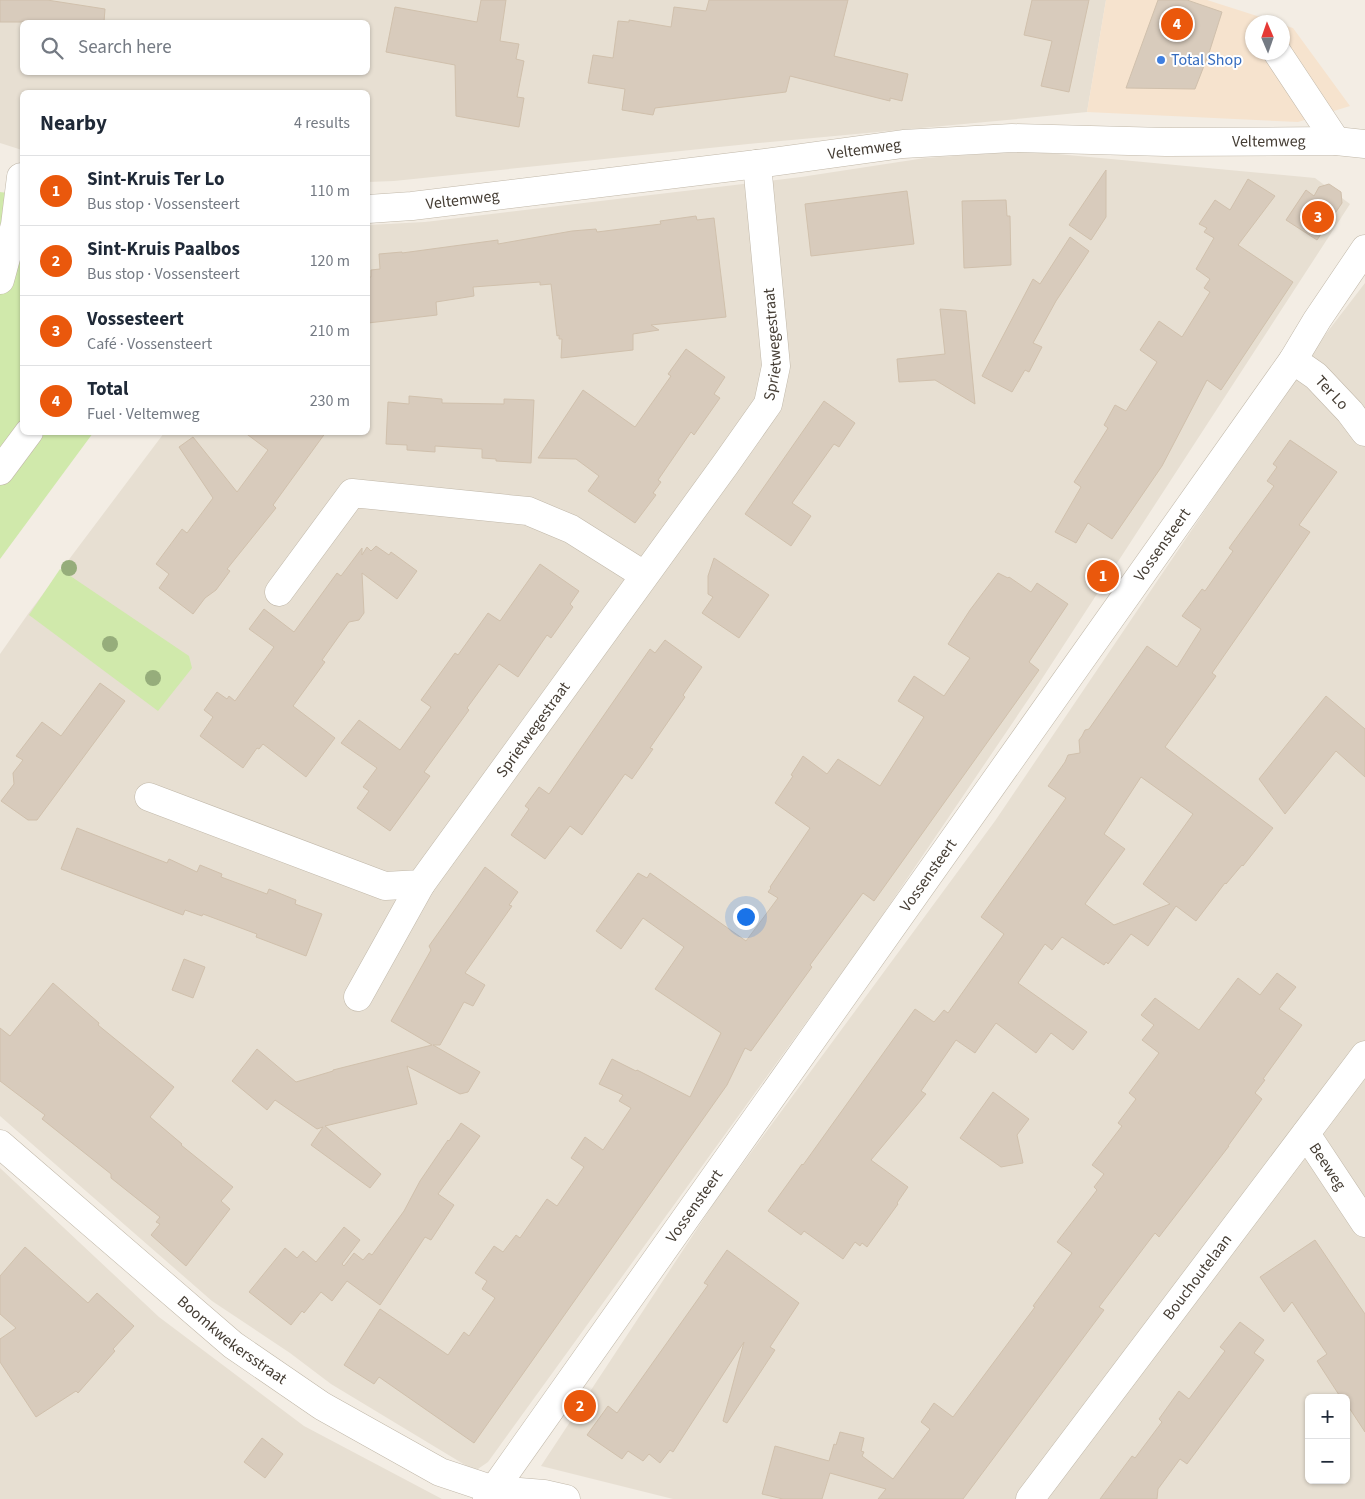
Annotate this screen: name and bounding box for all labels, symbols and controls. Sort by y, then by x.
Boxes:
pin: 4 [1161,5,1193,43]
north arrow [1245,15,1290,60]
search box [20,20,370,75]
icon: search [38,34,66,62]
text: Search here [78,34,172,61]
place label: Total Shop [1171,49,1242,71]
marker: Total Shop [1155,54,1167,66]
text: Nearby [40,108,107,138]
text: 4 results [294,112,350,134]
street label: Veltemweg [1232,130,1306,153]
street label: Veltemweg [826,133,902,165]
text: Sint-Kruis Ter Lo [87,166,225,193]
text: 1 [52,180,60,202]
text: 110 m [310,180,350,202]
street label: Veltemweg [425,184,500,215]
text: Bus stop · Vossensteert [87,193,240,215]
pin: 3 [1302,198,1334,236]
text: Sint-Kruis Paalbos [87,236,240,263]
text: 2 [52,250,60,272]
text: 120 m [310,250,350,272]
text: Bus stop · Vossensteert [87,263,240,285]
street label: Sprietwegestraat [758,286,787,403]
text: Vossesteert [87,306,184,333]
text: 3 [52,320,60,342]
text: 210 m [310,320,350,342]
text: Café · Vossensteert [87,333,212,355]
street label: Ter Lo [1310,370,1354,415]
text: Total [87,376,129,403]
text: 4 [52,390,60,412]
text: 230 m [310,390,350,412]
text: Fuel · Veltemweg [87,403,199,425]
street label: Vossensteert [1129,503,1196,586]
pin: 1 [1087,557,1119,595]
street label: Sprietwegestraat [491,677,576,782]
street label: Vossensteert [895,834,962,917]
your location [733,904,759,930]
street label: Beeweg [1304,1138,1351,1195]
street label: Vossensteert [661,1164,728,1247]
street label: Bouchoutelaan [1158,1230,1237,1325]
street label: Boomkwekersstraat [172,1291,292,1390]
pin: 2 [564,1387,596,1425]
map controls [1305,1394,1350,1484]
button: + [1305,1394,1350,1439]
button: − [1305,1439,1350,1484]

